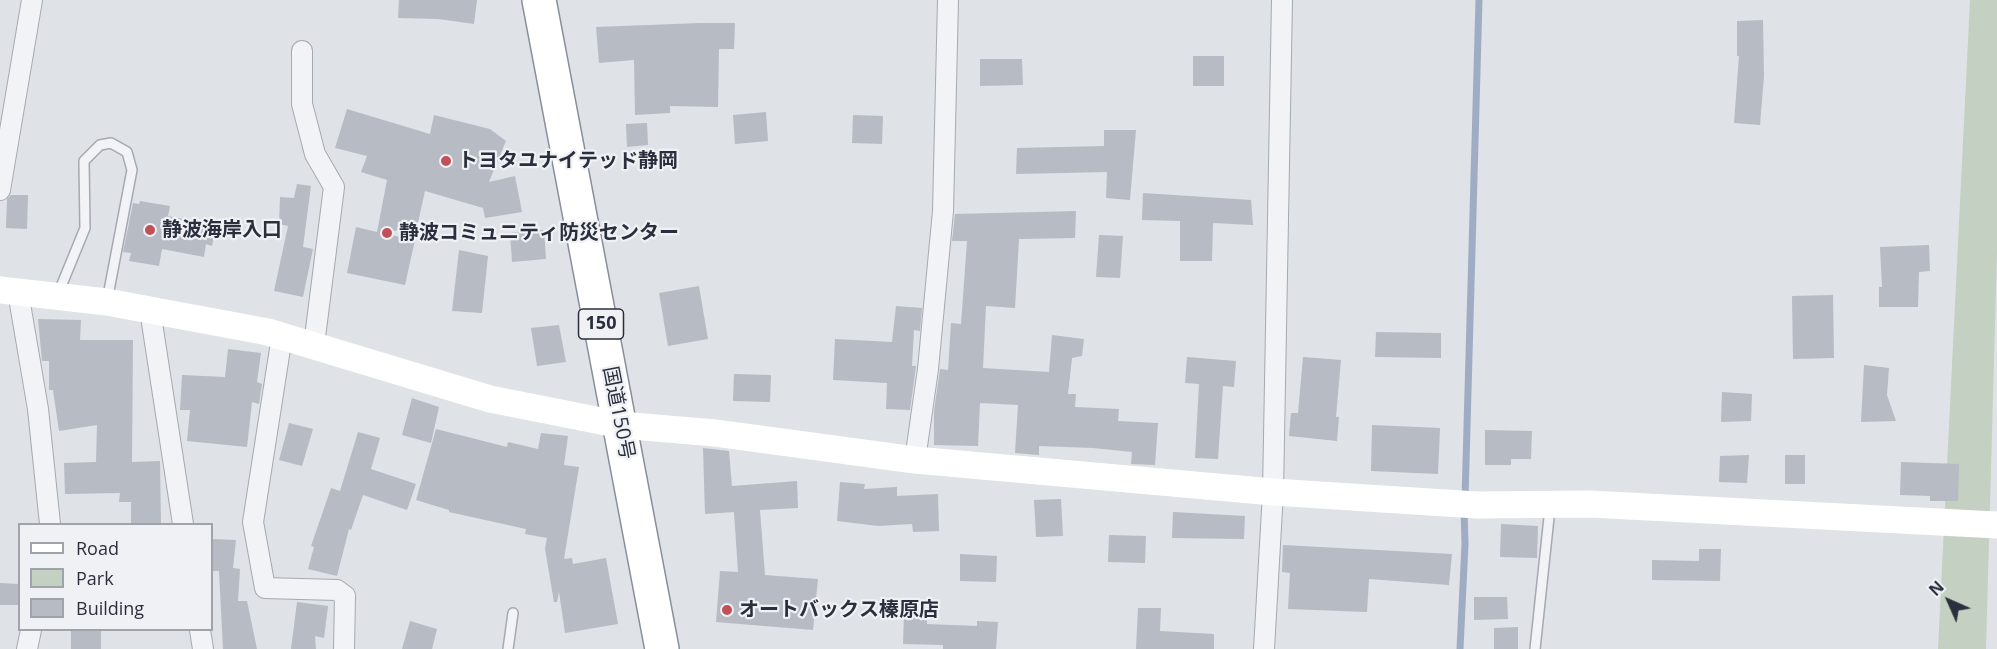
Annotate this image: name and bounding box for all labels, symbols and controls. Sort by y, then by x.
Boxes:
place label: トヨタユナイテッド静岡 [458,149,678,173]
marker: トヨタユナイテッド静岡 [439,154,453,168]
place label: 静波海岸入口 [162,218,282,242]
place label: 静波コミュニティ防災センター [399,221,679,245]
marker: 静波海岸入口 [143,223,157,237]
marker: 静波コミュニティ防災センター [380,226,394,240]
road number: 150 [578,309,624,339]
street label: 国道150号 [597,364,639,462]
legend [18,523,213,631]
text: Road [76,536,119,560]
text: Park [76,566,114,590]
north arrow [1919,571,1979,631]
text: N [1924,576,1949,601]
text: Building [76,596,144,620]
place label: オートバックス榛原店 [739,598,939,622]
marker: オートバックス榛原店 [720,603,734,617]

